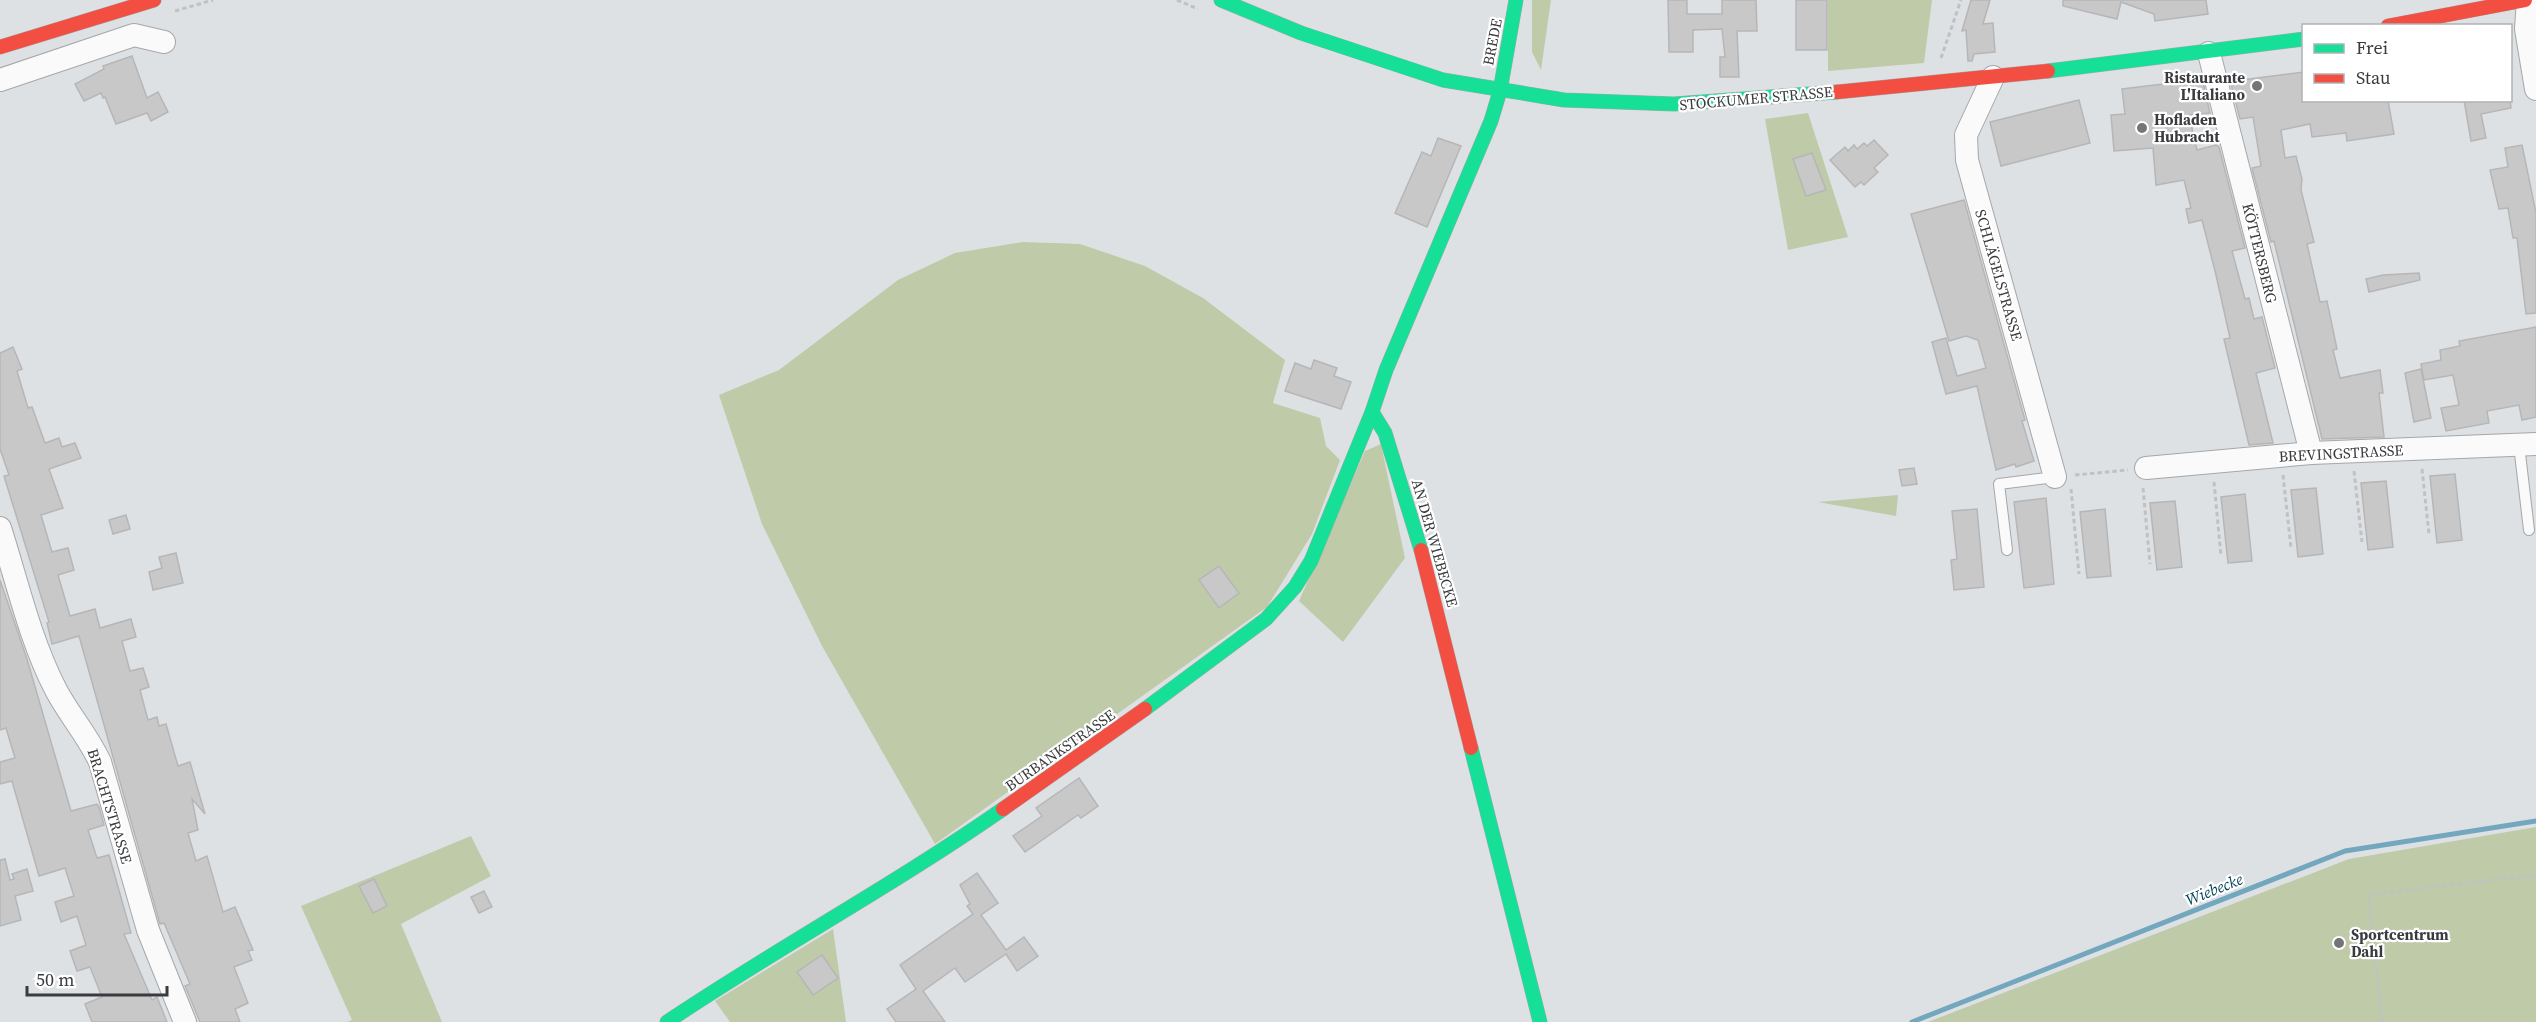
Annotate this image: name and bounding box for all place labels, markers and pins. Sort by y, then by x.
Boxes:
place label: Ristaurante L'Italiano [2164,67,2246,105]
marker: Ristaurante L'Italiano [2250,79,2264,93]
place label: Hofladen Hubracht [2154,109,2220,147]
marker: Hofladen Hubracht [2135,121,2149,135]
place label: Sportcentrum Dahl [2351,924,2449,962]
marker: Sportcentrum Dahl [2332,936,2346,950]

